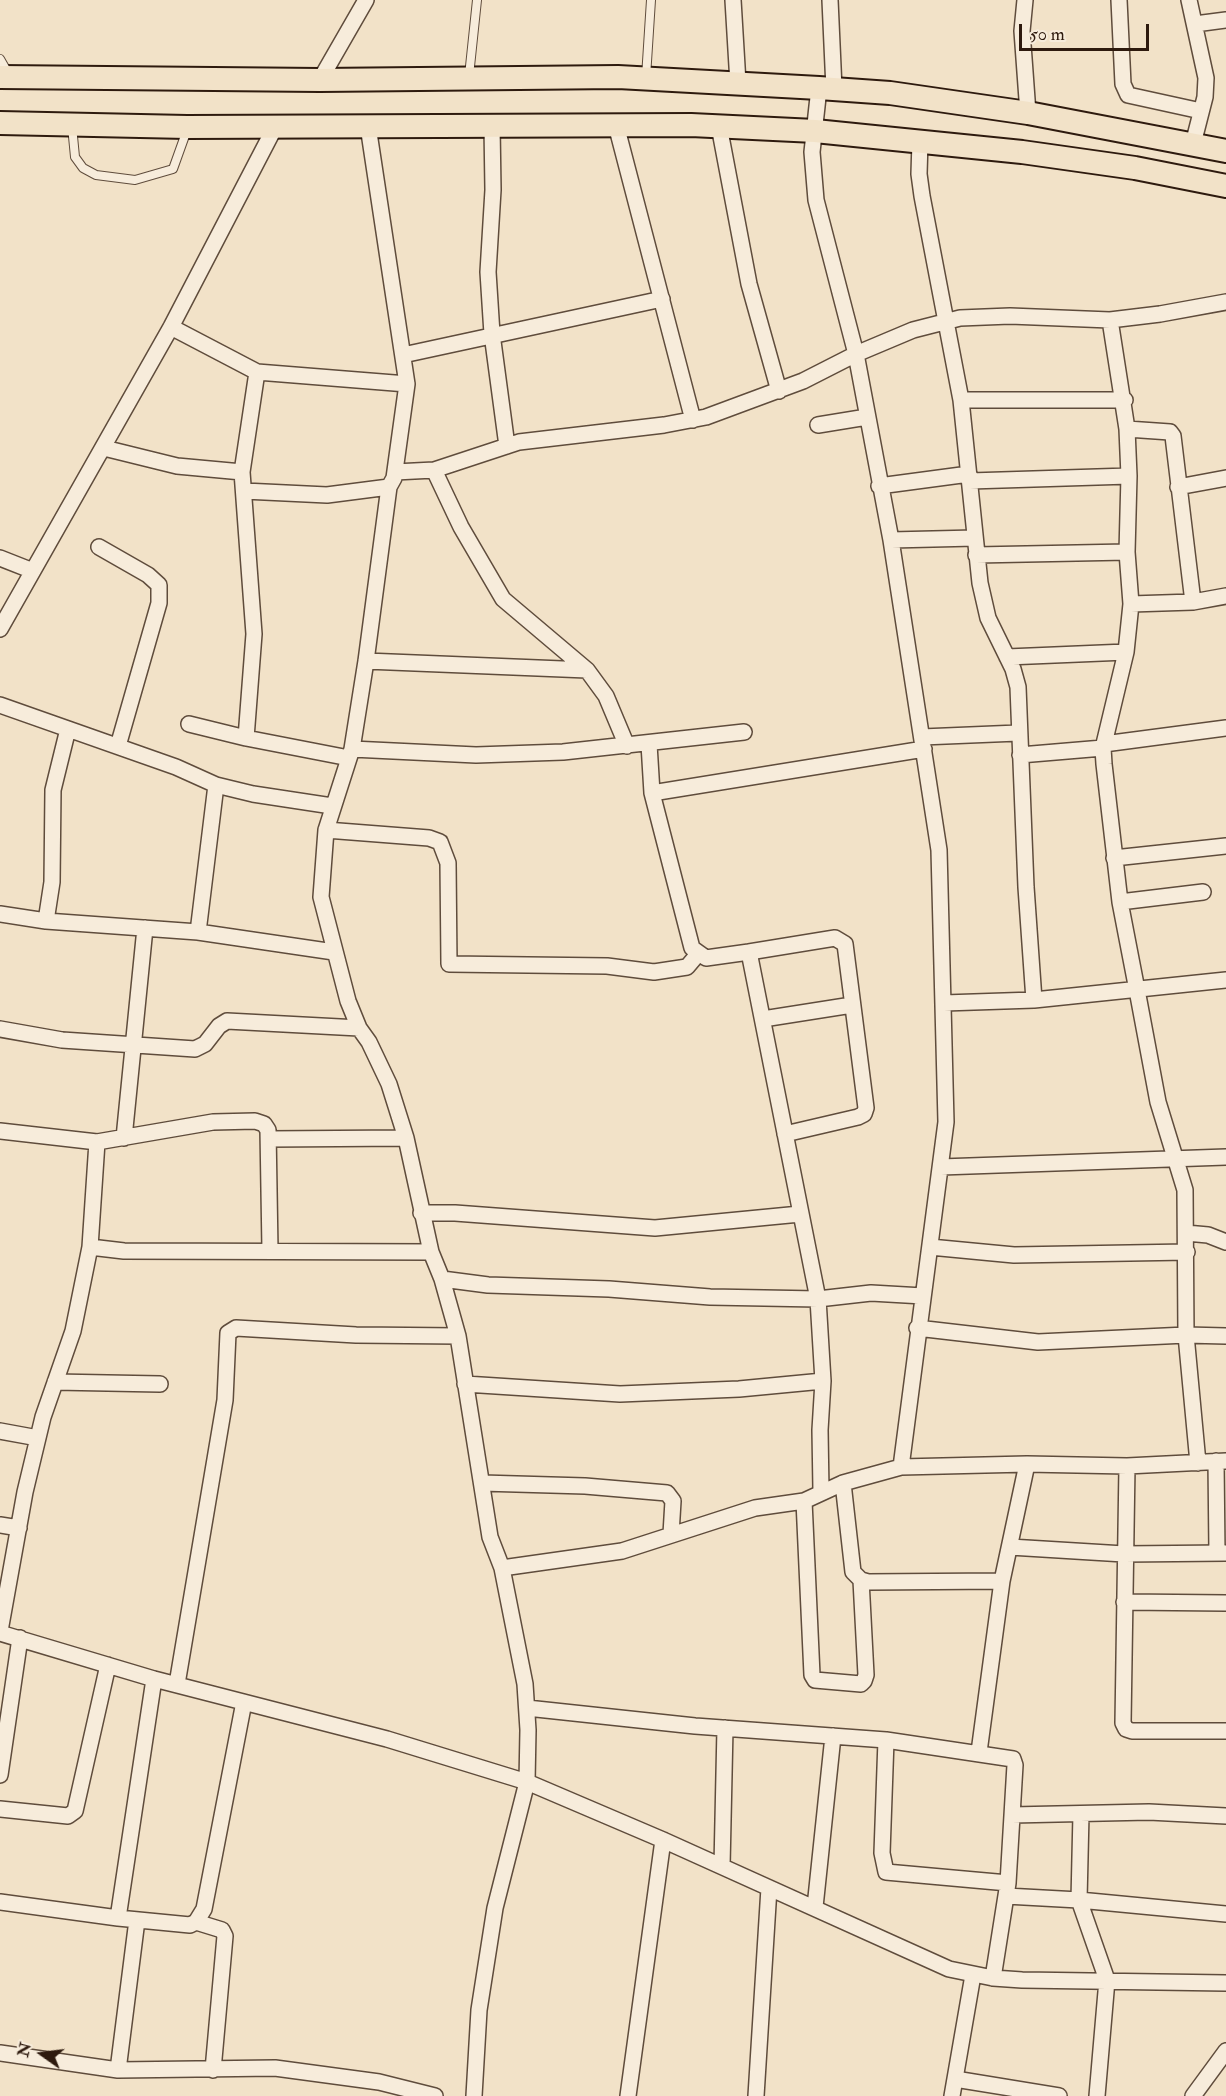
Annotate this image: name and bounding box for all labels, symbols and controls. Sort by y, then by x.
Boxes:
scale bar [1022,12,1152,50]
text: 50 m [1030,23,1065,46]
north arrow [12,2024,72,2084]
text: N [13,2040,36,2059]

